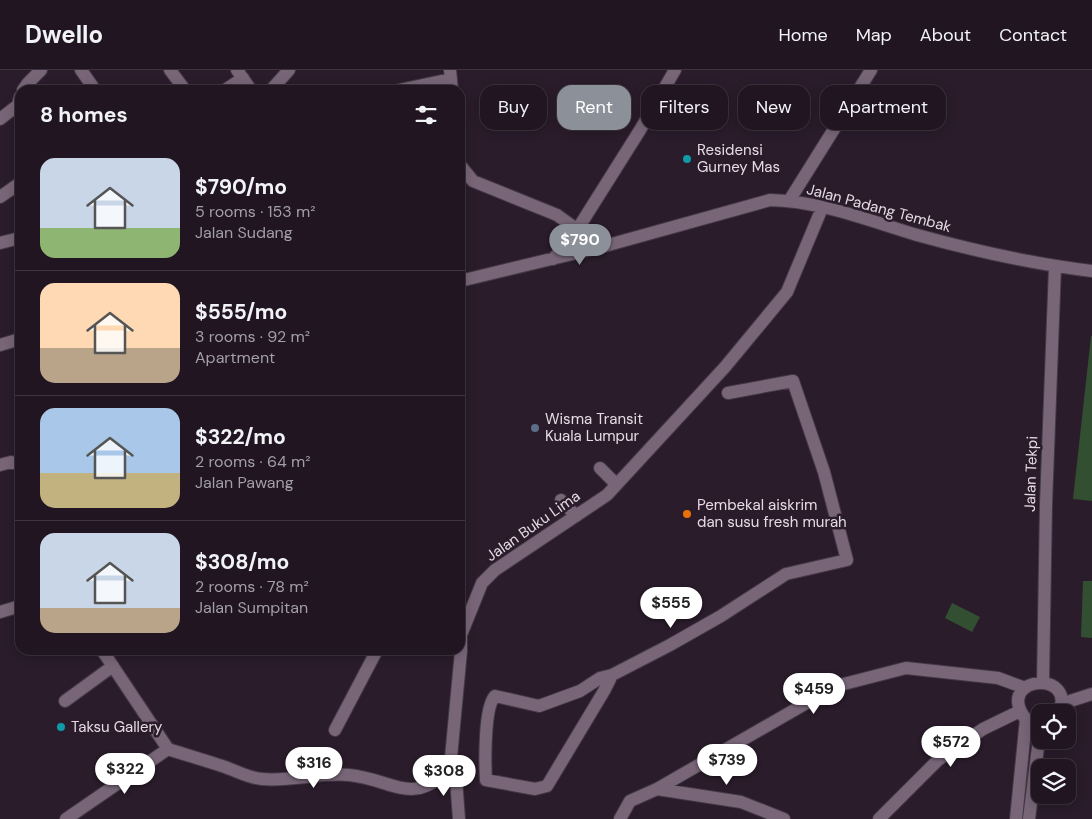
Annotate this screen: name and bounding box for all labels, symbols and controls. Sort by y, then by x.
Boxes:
text: Dwello [25,19,103,50]
text: Home [778,23,828,47]
text: Map [856,23,892,47]
text: About [920,23,971,47]
text: Contact [999,23,1067,47]
chip: Buy [480,85,547,130]
chip: Rent [557,85,631,130]
chip: Filters [641,85,728,130]
chip: New [738,85,810,130]
chip: Apartment [820,85,946,130]
text: 8 homes [40,101,128,129]
icon: filters [412,101,440,129]
place label: Residensi Gurney Mas [697,140,780,177]
marker: Residensi Gurney Mas [681,153,693,165]
text: $790/mo [195,173,287,201]
icon: home [80,178,140,238]
street label: Jalan Padang Tembak [804,179,954,237]
text: 5 rooms · 153 m² [195,201,316,222]
text: Jalan Sudang [195,222,293,243]
pin: $790 [550,224,610,266]
text: $790 [560,229,600,250]
text: $555/mo [195,298,287,326]
icon: home [80,303,140,363]
text: 3 rooms · 92 m² [195,326,310,347]
text: Apartment [195,347,275,368]
place label: Wisma Transit Kuala Lumpur [545,409,643,446]
marker: Wisma Transit Kuala Lumpur [529,422,541,434]
text: $322/mo [195,423,286,451]
icon: home [80,428,140,488]
street label: Jalan Tekpi [1020,436,1042,512]
text: 2 rooms · 64 m² [195,451,311,472]
text: Jalan Pawang [195,472,294,493]
street label: Jalan Buku Lima [482,486,584,566]
place label: Pembekal aiskrim dan susu fresh murah [697,495,847,532]
marker: Pembekal aiskrim dan susu fresh murah [681,508,693,520]
text: $308/mo [195,548,289,576]
icon: home [80,553,140,613]
text: 2 rooms · 78 m² [195,576,309,597]
pin: $555 [641,586,701,629]
text: $555 [651,592,691,613]
text: Jalan Sumpitan [195,597,308,618]
pin: $459 [784,672,844,715]
text: $459 [794,678,834,699]
map controls [1031,704,1076,804]
button: locate [1031,704,1076,749]
place label: Taksu Gallery [71,717,163,737]
marker: Taksu Gallery [55,721,67,733]
pin: $572 [921,726,981,768]
text: $572 [932,731,970,752]
pin: $739 [697,744,757,786]
pin: $316 [284,746,344,789]
text: $739 [708,749,746,770]
pin: $322 [95,752,155,795]
text: $316 [296,752,332,773]
pin: $308 [414,754,474,797]
text: $322 [106,758,144,779]
button: layers [1031,759,1076,804]
text: $308 [424,760,464,781]

